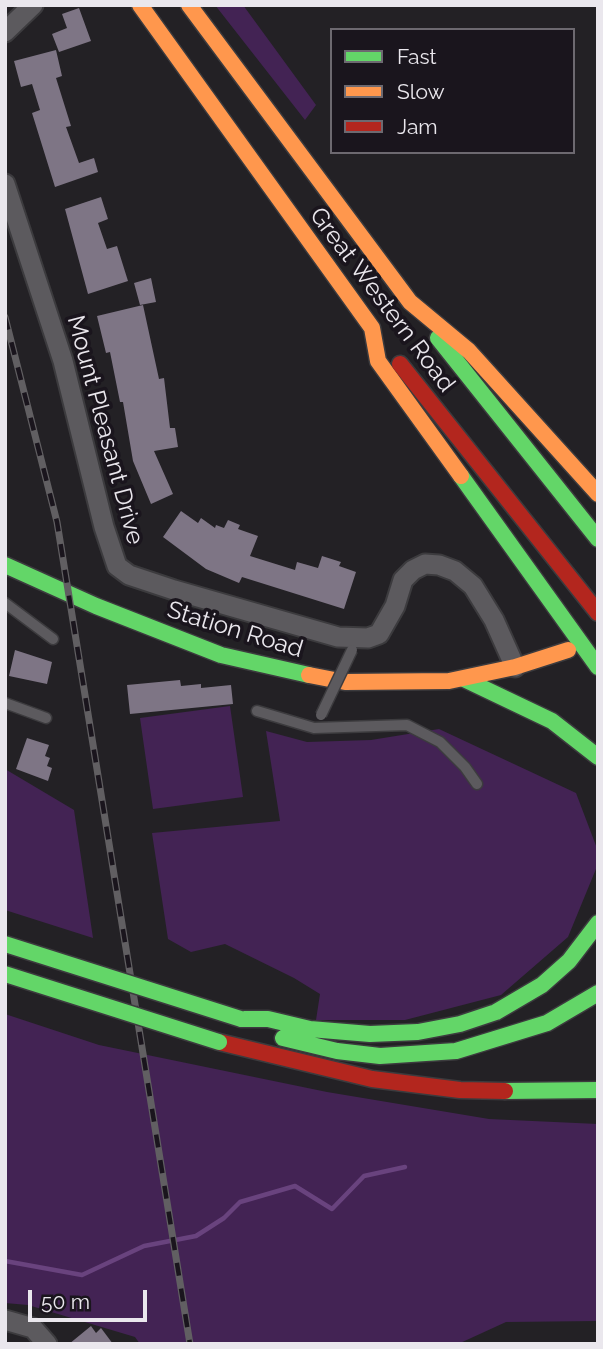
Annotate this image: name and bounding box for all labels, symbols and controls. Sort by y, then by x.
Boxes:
legend [330,28,575,154]
text: Fast [397,44,437,69]
text: Slow [397,79,445,104]
text: Jam [397,114,438,139]
street label: Great Western Road [303,202,461,398]
street label: Mount Pleasant Drive [61,312,149,548]
street label: Station Road [164,596,306,664]
scale bar [32,1276,150,1320]
text: 50 m [41,1289,90,1314]

